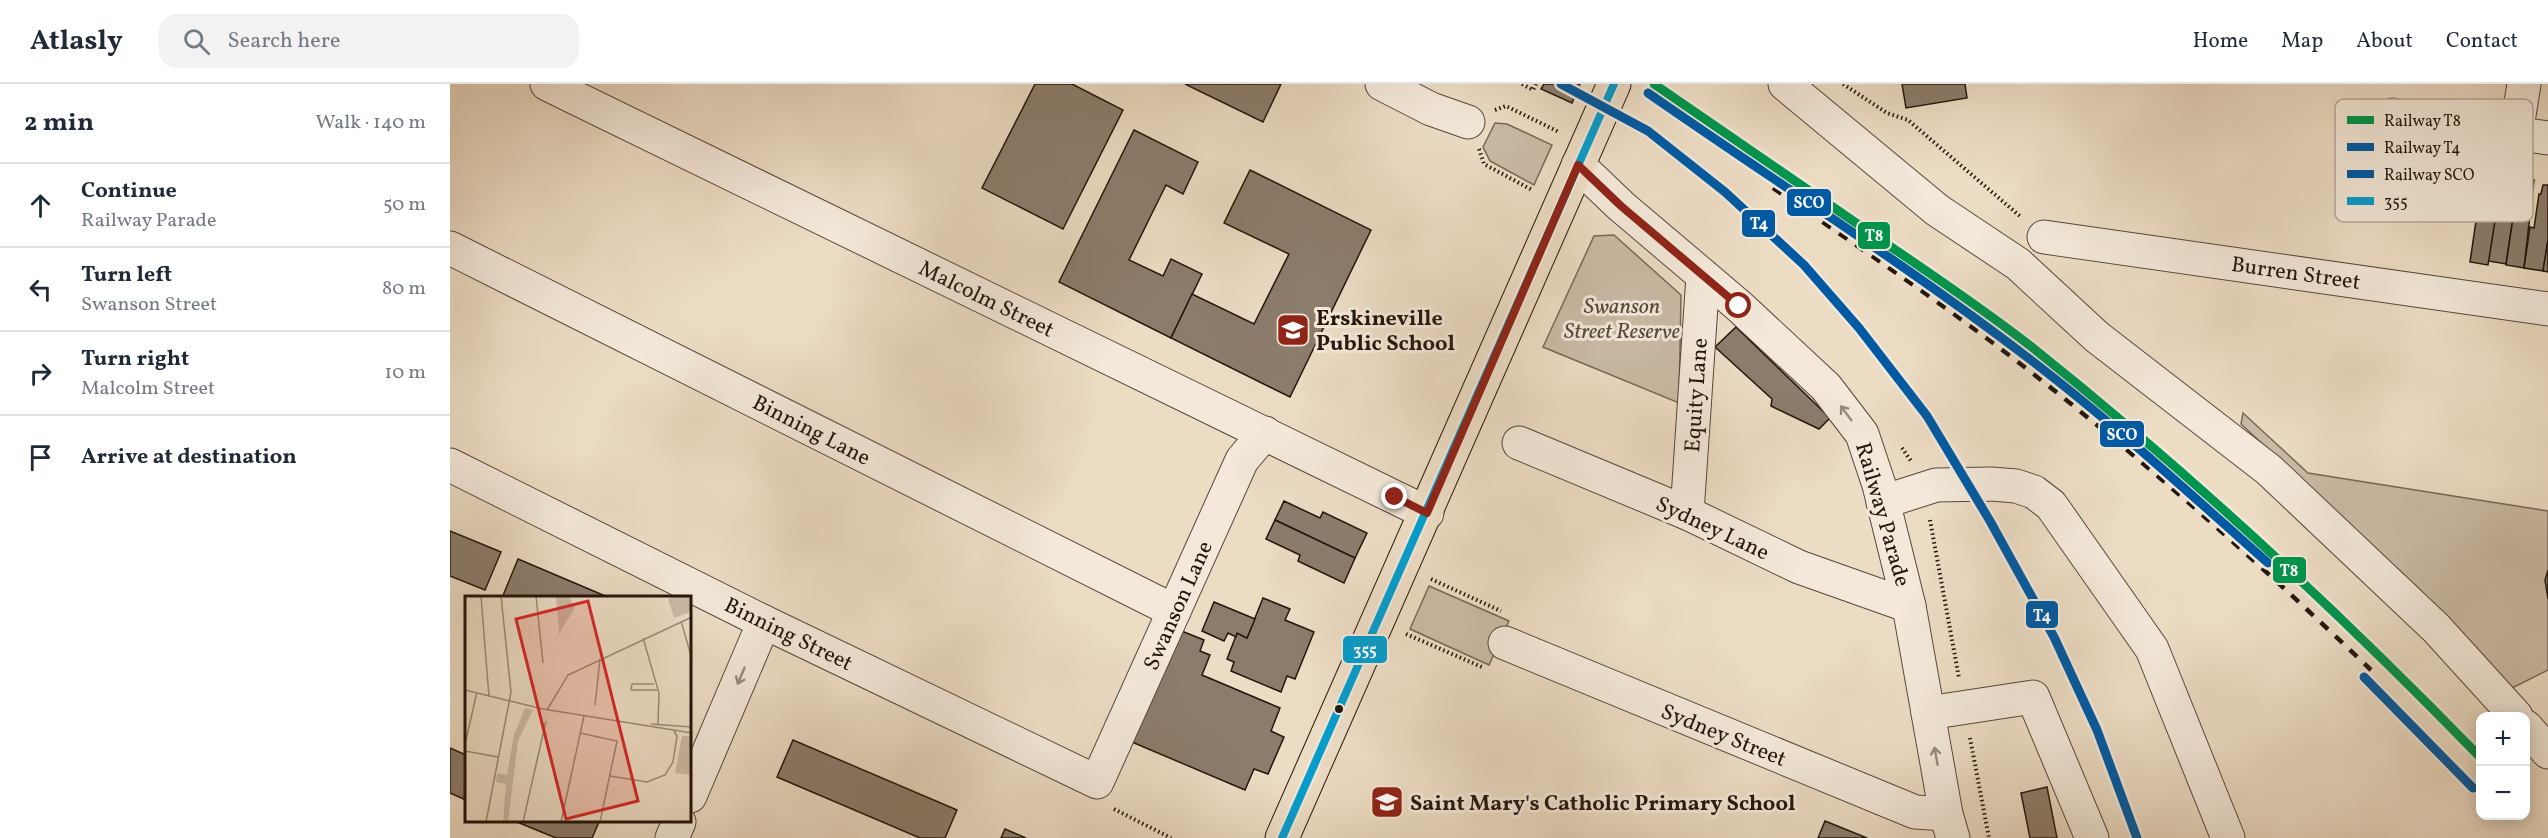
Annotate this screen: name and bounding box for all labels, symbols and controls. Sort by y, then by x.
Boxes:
search box [159,14,579,68]
text: Atlasly [30,22,123,61]
icon: search [180,25,213,58]
text: Search here [228,26,340,57]
text: Home [2193,27,2248,56]
text: Map [2281,27,2323,56]
text: About [2356,27,2413,56]
text: Contact [2446,27,2518,56]
legend [2335,99,2533,222]
text: 2 min [24,105,94,141]
text: Walk · 140 m [316,109,426,137]
text: Railway T8 [2384,111,2461,133]
text: Railway T4 [2384,138,2461,160]
text: Railway SCO [2384,165,2475,187]
text: Continue [81,176,177,207]
line badge: SCO [1786,188,1832,217]
icon: ahead [24,189,57,222]
text: 50 m [383,191,426,219]
text: 355 [2384,192,2408,214]
text: SCO [1793,193,1825,215]
text: Railway Parade [81,207,216,235]
line badge: T4 [1741,209,1776,238]
text: T4 [1750,214,1769,236]
line badge: T8 [1857,221,1891,250]
text: T8 [1864,226,1884,248]
street label: Burren Street [2229,250,2363,299]
street label: Malcolm Street [913,254,1059,347]
text: Turn left [81,260,172,291]
icon: left [24,273,57,306]
text: 80 m [382,275,426,303]
text: Swanson Street [81,291,217,319]
park label: Swanson Street Reserve [1564,292,1680,348]
route start [1725,292,1751,318]
place label: Erskineville Public School [1316,304,1455,360]
school or university icon: Erskineville Public School [1275,312,1311,348]
street label: Equity Lane [1678,337,1717,453]
text: Turn right [81,344,189,375]
icon: right [24,357,57,390]
text: 10 m [385,359,426,387]
text: Malcolm Street [81,375,215,403]
street label: Binning Lane [746,388,875,474]
one-way arrow [1840,406,1853,422]
line badge: SCO [2099,420,2145,448]
text: SCO [2106,425,2138,447]
street label: Railway Parade [1846,439,1917,591]
icon: arrive [24,441,57,474]
text: Arrive at destination [81,442,297,473]
route end [1381,483,1407,509]
street label: Sydney Lane [1650,489,1774,569]
street label: Swanson Lane [1137,536,1222,676]
line badge: T8 [2272,556,2307,584]
text: T8 [2279,561,2299,583]
street label: Binning Street [718,591,858,680]
inset map [465,596,692,823]
line badge: T4 [2025,600,2059,629]
text: T4 [2033,606,2052,628]
line badge: 355 [1342,635,1388,664]
text: 355 [1353,640,1377,662]
one-way arrow [735,666,746,684]
street label: Sydney Street [1656,697,1791,776]
unlabelled marker [1333,703,1345,715]
map controls [2476,712,2530,820]
button: + [2476,712,2530,766]
one-way arrow [1930,747,1941,767]
button: − [2476,766,2530,820]
school or university icon: Saint Mary's Catholic Primary School [1369,784,1405,820]
place label: Saint Mary's Catholic Primary School [1410,789,1795,820]

